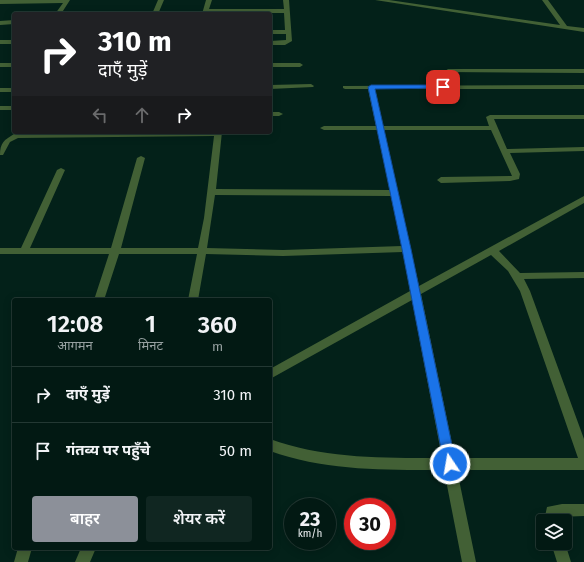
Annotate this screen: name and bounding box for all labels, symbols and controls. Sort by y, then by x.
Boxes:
text: 310 m [98,25,172,58]
icon: right [32,28,84,80]
text: दाएँ मुड़ें [98,59,147,81]
pin [426,70,460,104]
icon: arrive [432,76,454,98]
icon: left [89,104,111,126]
icon: ahead [131,104,153,126]
icon: right [173,104,195,126]
text: 12:08 [47,310,103,338]
text: 1 [145,310,156,338]
text: 360 [198,311,237,339]
text: आगमन [57,338,93,353]
text: मिनट [138,338,163,353]
text: m [212,339,223,354]
icon: right [32,384,54,406]
text: दाएँ मुड़ें [66,385,110,403]
text: 310 m [213,386,252,404]
icon: arrive [32,440,54,462]
text: गंतव्य पर पहुँचे [66,441,150,459]
text: 50 m [219,442,252,460]
position arrow [429,443,471,485]
button: बाहर [32,496,138,542]
button: शेयर करें [146,496,252,542]
speed limit sign: 30 [344,498,396,550]
text: 23 [300,507,320,531]
map controls [536,514,572,550]
button: layers [536,514,572,550]
text: km/h [298,528,322,540]

